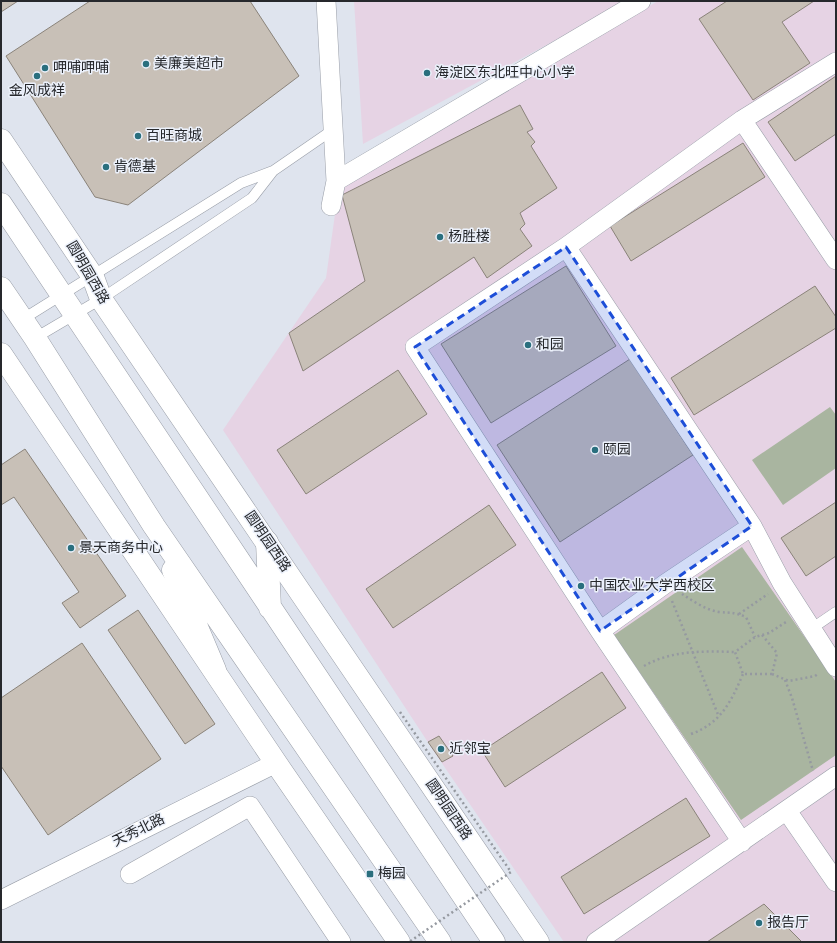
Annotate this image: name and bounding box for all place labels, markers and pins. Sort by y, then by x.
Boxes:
place label: 美廉美超市 [154,55,224,73]
marker: 美廉美超市 [141,59,151,69]
place label: 呷哺呷哺 [53,60,109,77]
marker: 呷哺呷哺 [40,63,50,73]
place label: 海淀区东北旺中心小学 [435,64,575,82]
marker: 海淀区东北旺中心小学 [422,68,432,78]
marker: 金风成祥 [32,71,42,81]
place label: 金风成祥 [9,83,65,100]
place label: 百旺商城 [146,128,202,145]
marker: 百旺商城 [133,131,143,141]
place label: 肯德基 [114,158,156,176]
marker: 肯德基 [101,162,111,172]
place label: 杨胜楼 [448,229,490,246]
marker: 杨胜楼 [435,232,445,242]
place label: 和园 [536,337,564,354]
marker: 和园 [523,340,533,350]
place label: 颐园 [603,442,631,459]
marker: 颐园 [590,445,600,455]
place label: 景天商务中心 [79,540,163,557]
marker: 景天商务中心 [66,543,76,553]
place label: 中国农业大学西校区 [589,577,715,595]
marker: 中国农业大学西校区 [576,581,586,591]
place label: 近邻宝 [449,741,491,758]
marker: 近邻宝 [436,744,446,754]
place label: 梅园 [378,866,406,883]
marker: 梅园 [365,869,375,879]
place label: 报告厅 [767,915,809,932]
marker: 报告厅 [754,918,764,928]

